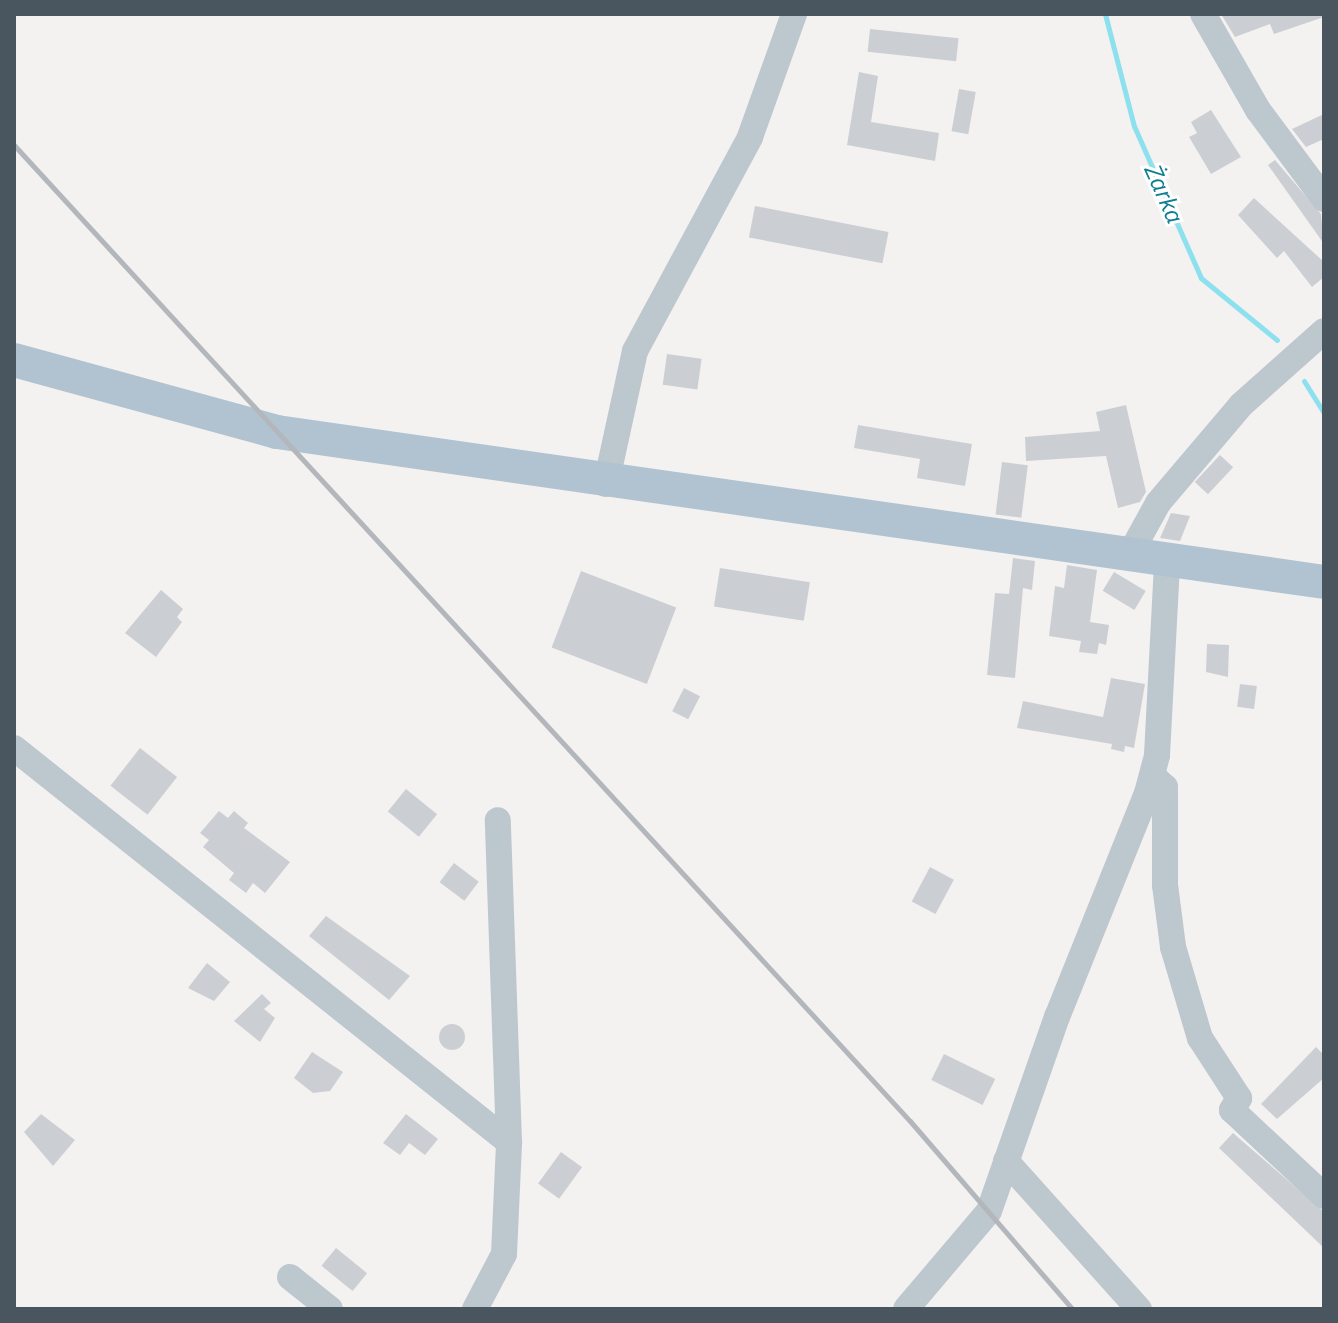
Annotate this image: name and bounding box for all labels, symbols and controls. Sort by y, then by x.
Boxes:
water label: Żarka [1138,160,1190,228]

